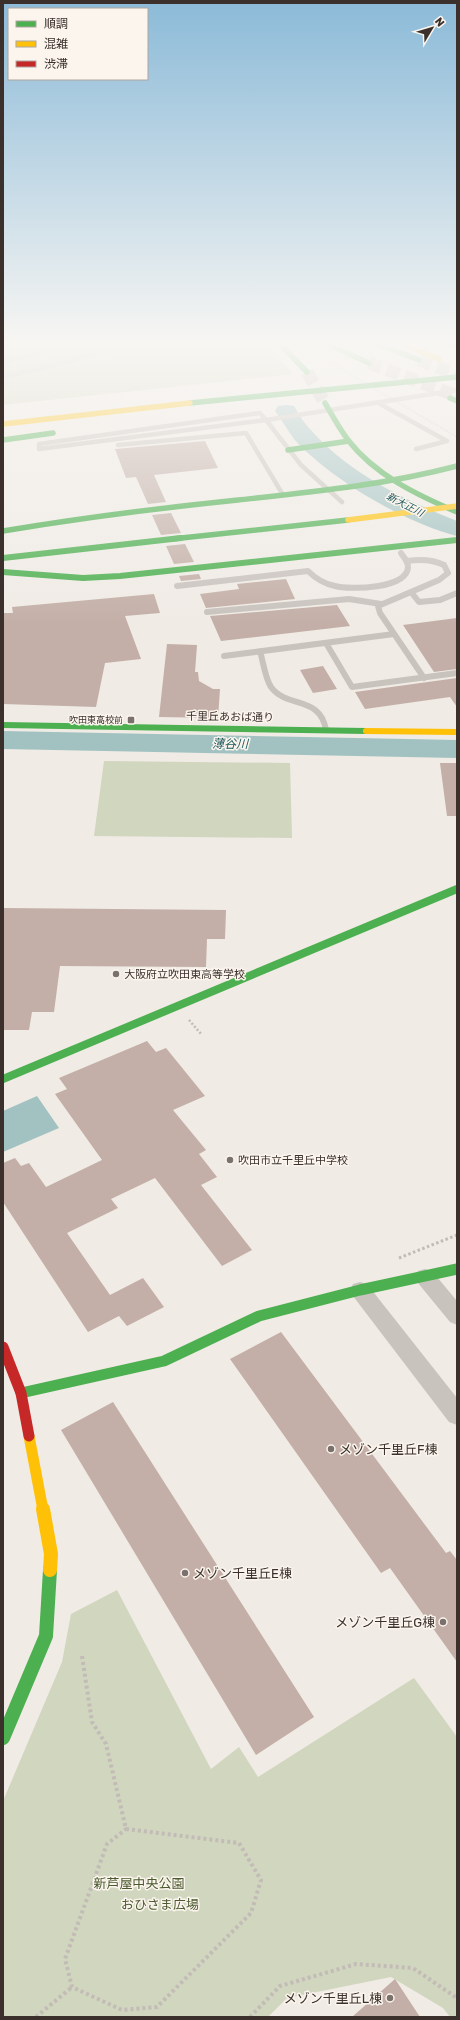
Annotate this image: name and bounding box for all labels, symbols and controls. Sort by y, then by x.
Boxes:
legend [8,8,148,80]
north arrow [412,8,452,48]
text: N [432,15,447,29]
text: 順調 [44,17,68,31]
text: 混雑 [44,37,68,51]
text: 渋滞 [44,57,68,71]
water label: 新大正川 [384,491,426,520]
street label: 千里丘あおば通り [186,710,274,724]
place label: 吹田東高校前 [69,715,123,725]
marker: 吹田東高校前 [126,715,136,725]
water label: 薄谷川 [212,737,250,751]
place label: 大阪府立吹田東高等学校 [124,968,245,981]
marker: 大阪府立吹田東高等学校 [111,969,121,979]
place label: 吹田市立千里丘中学校 [238,1154,348,1167]
marker: 吹田市立千里丘中学校 [225,1155,235,1165]
place label: メゾン千里丘F棟 [339,1442,438,1457]
marker: メゾン千里丘F棟 [326,1444,336,1454]
place label: メゾン千里丘E棟 [193,1566,292,1581]
marker: メゾン千里丘E棟 [180,1568,190,1578]
place label: メゾン千里丘G棟 [335,1615,435,1630]
marker: メゾン千里丘G棟 [438,1617,448,1627]
park label: 新芦屋中央公園 [93,1876,185,1891]
park label: おひさま広場 [121,1897,199,1912]
place label: メゾン千里丘L棟 [284,1991,382,2006]
marker: メゾン千里丘L棟 [385,1993,395,2003]

